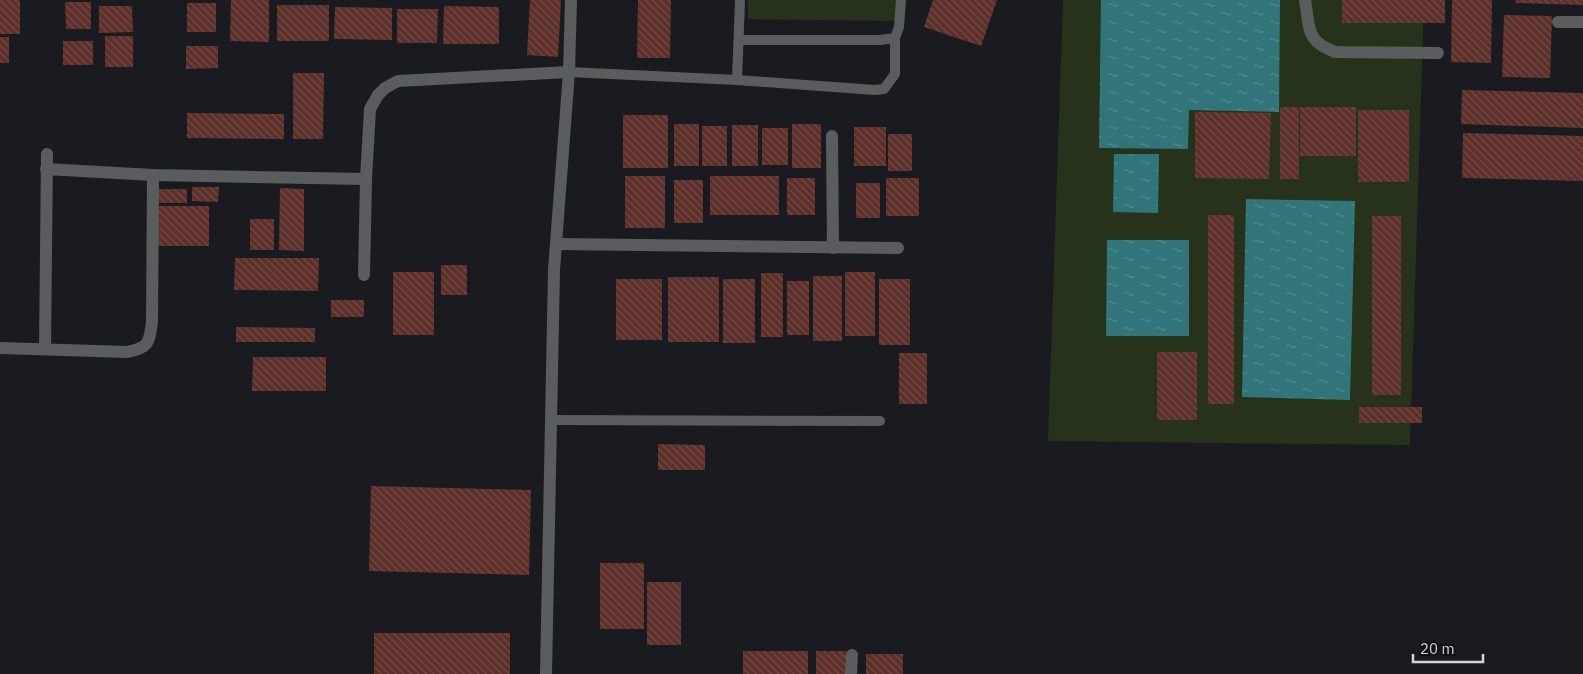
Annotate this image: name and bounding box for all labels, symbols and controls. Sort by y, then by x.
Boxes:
scale bar [1413,632,1483,664]
text: 20 m [1420,639,1455,658]

